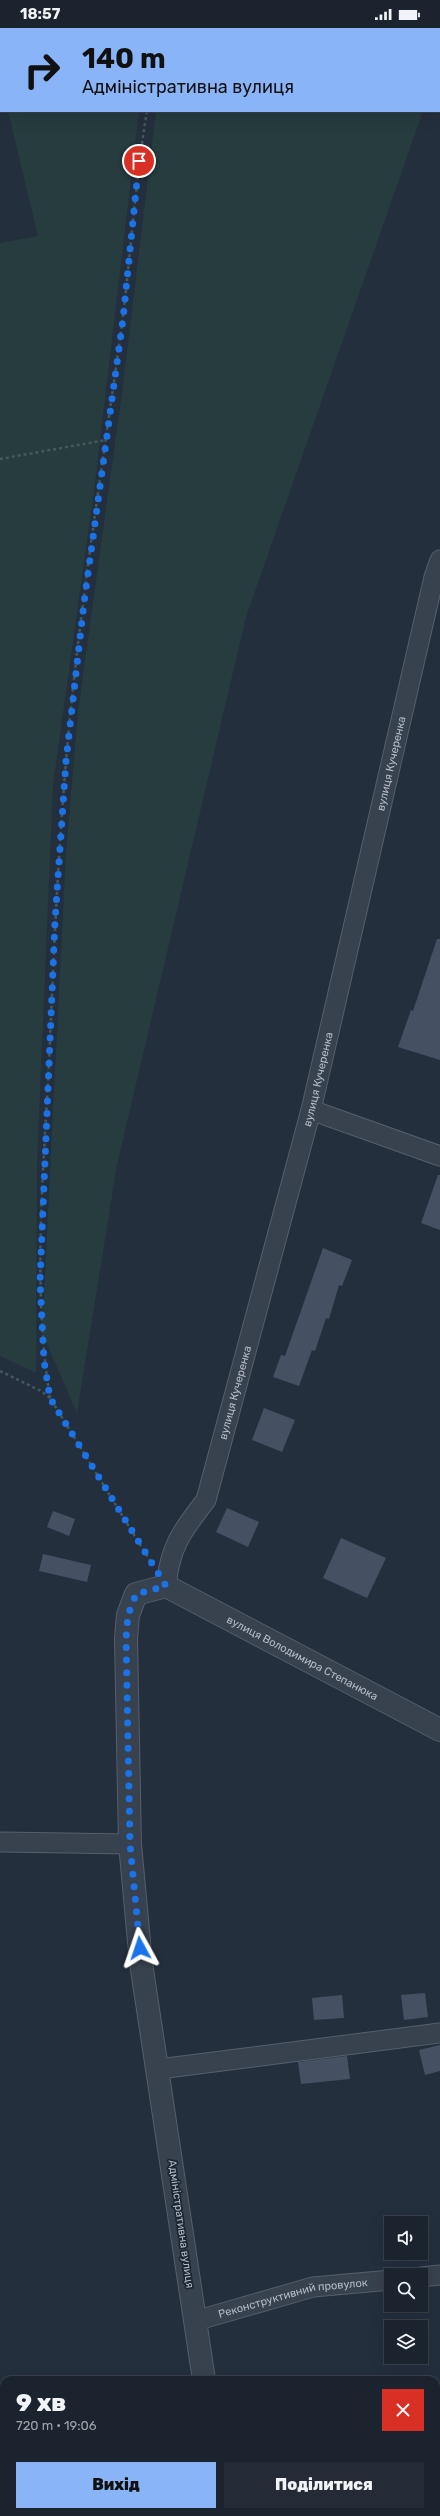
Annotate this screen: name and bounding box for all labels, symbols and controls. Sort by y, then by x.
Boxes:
text: 18:57 [20,5,60,23]
text: 140 m [82,42,166,75]
icon: right [16,44,68,96]
text: Адміністративна вулиця [82,76,294,98]
pin [122,144,156,178]
icon: arrive [128,150,150,172]
street label: вулиця Кучеренка [374,715,408,812]
street label: вулиця Кучеренка [300,1031,335,1128]
street label: вулиця Кучеренка [216,1344,254,1441]
street label: вулиця Володимира Степанюка [225,1613,380,1703]
position arrow [119,1927,161,1969]
street label: Адміністративна вулиця [166,2159,196,2289]
map controls [384,2216,428,2364]
button: sound [384,2216,428,2260]
button: search [384,2268,428,2312]
street label: Реконструктивний провулок [217,2276,368,2320]
button: layers [384,2320,428,2364]
text: 9 хв [16,2389,66,2417]
button: close [382,2389,424,2431]
text: 720 m · 19:06 [16,2418,97,2433]
button: Вихід [16,2462,216,2508]
button: Поділитися [224,2462,424,2508]

